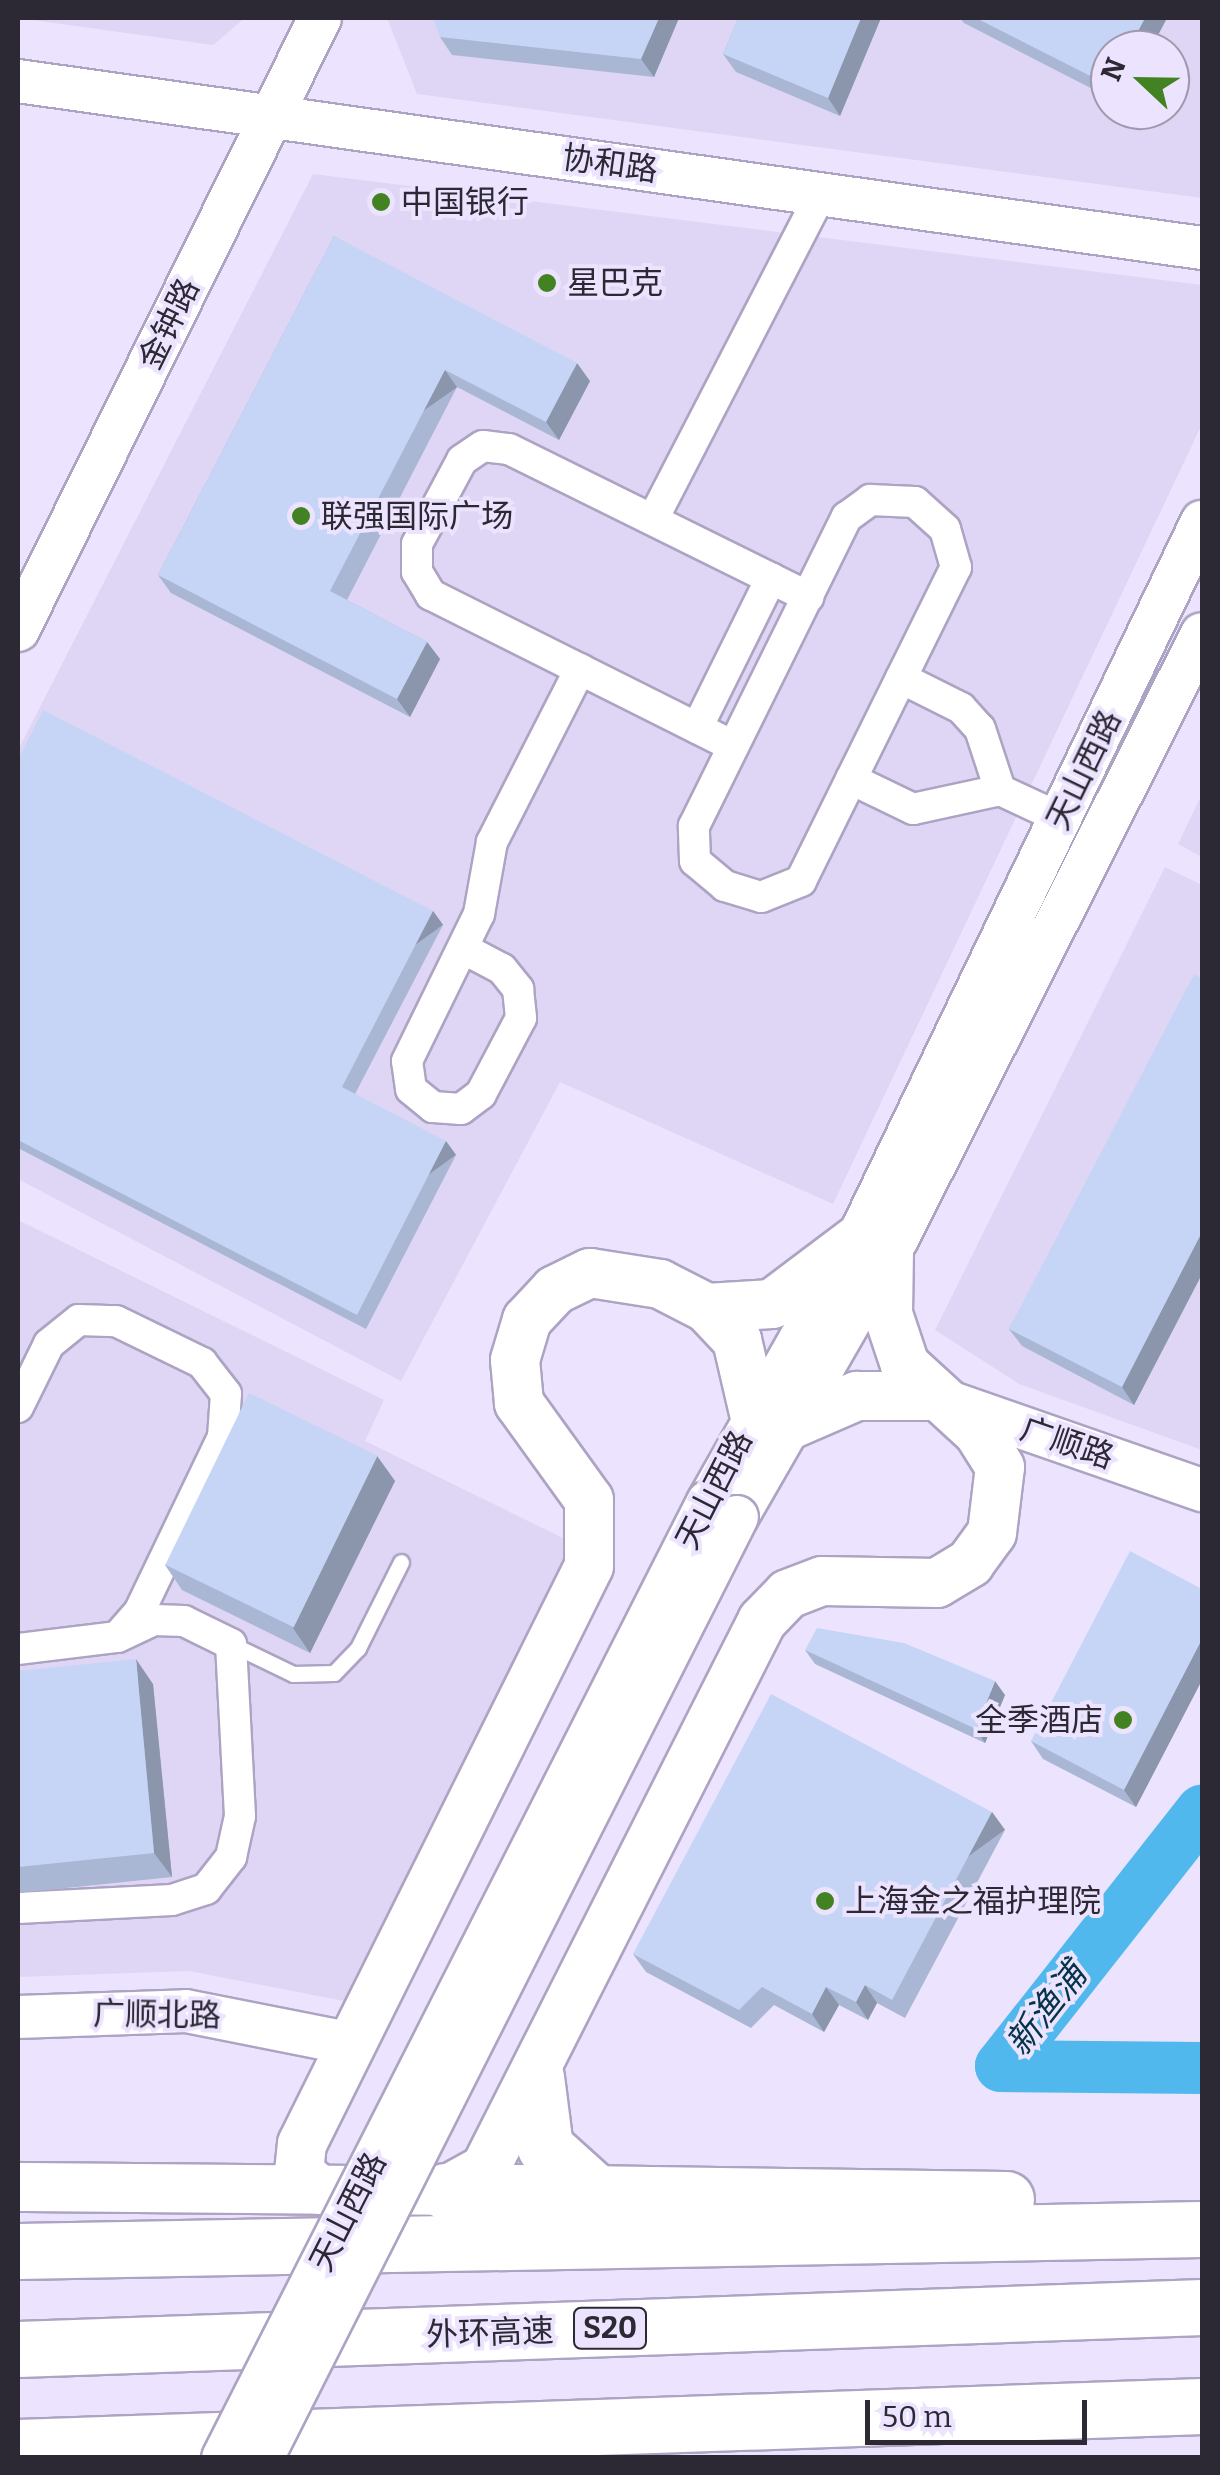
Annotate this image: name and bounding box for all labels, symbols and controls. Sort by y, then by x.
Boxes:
north arrow [1090,30,1190,130]
text: N [1094,53,1133,86]
street label: 协和路 [560,138,660,190]
place label: 中国银行 [401,183,529,221]
marker: 中国银行 [370,191,392,213]
place label: 星巴克 [567,264,663,302]
street label: 金钟路 [131,272,207,376]
marker: 星巴克 [536,272,558,294]
place label: 联强国际广场 [321,497,513,535]
marker: 联强国际广场 [290,505,312,527]
street label: 天山西路 [1039,704,1129,836]
street label: 广顺路 [1015,1409,1119,1477]
street label: 天山西路 [668,1424,760,1556]
place label: 全季酒店 [975,1701,1103,1739]
marker: 全季酒店 [1112,1709,1134,1731]
place label: 上海金之福护理院 [845,1882,1101,1920]
marker: 上海金之福护理院 [814,1890,836,1912]
water label: 新渔浦 [997,1955,1095,2063]
street label: 广顺北路 [93,1995,221,2035]
street label: 天山西路 [302,2146,394,2278]
road number: S20 [572,2303,648,2353]
street label: 外环高速 [425,2312,555,2354]
scale bar [870,2380,1092,2442]
text: 50 m [882,2399,952,2435]

